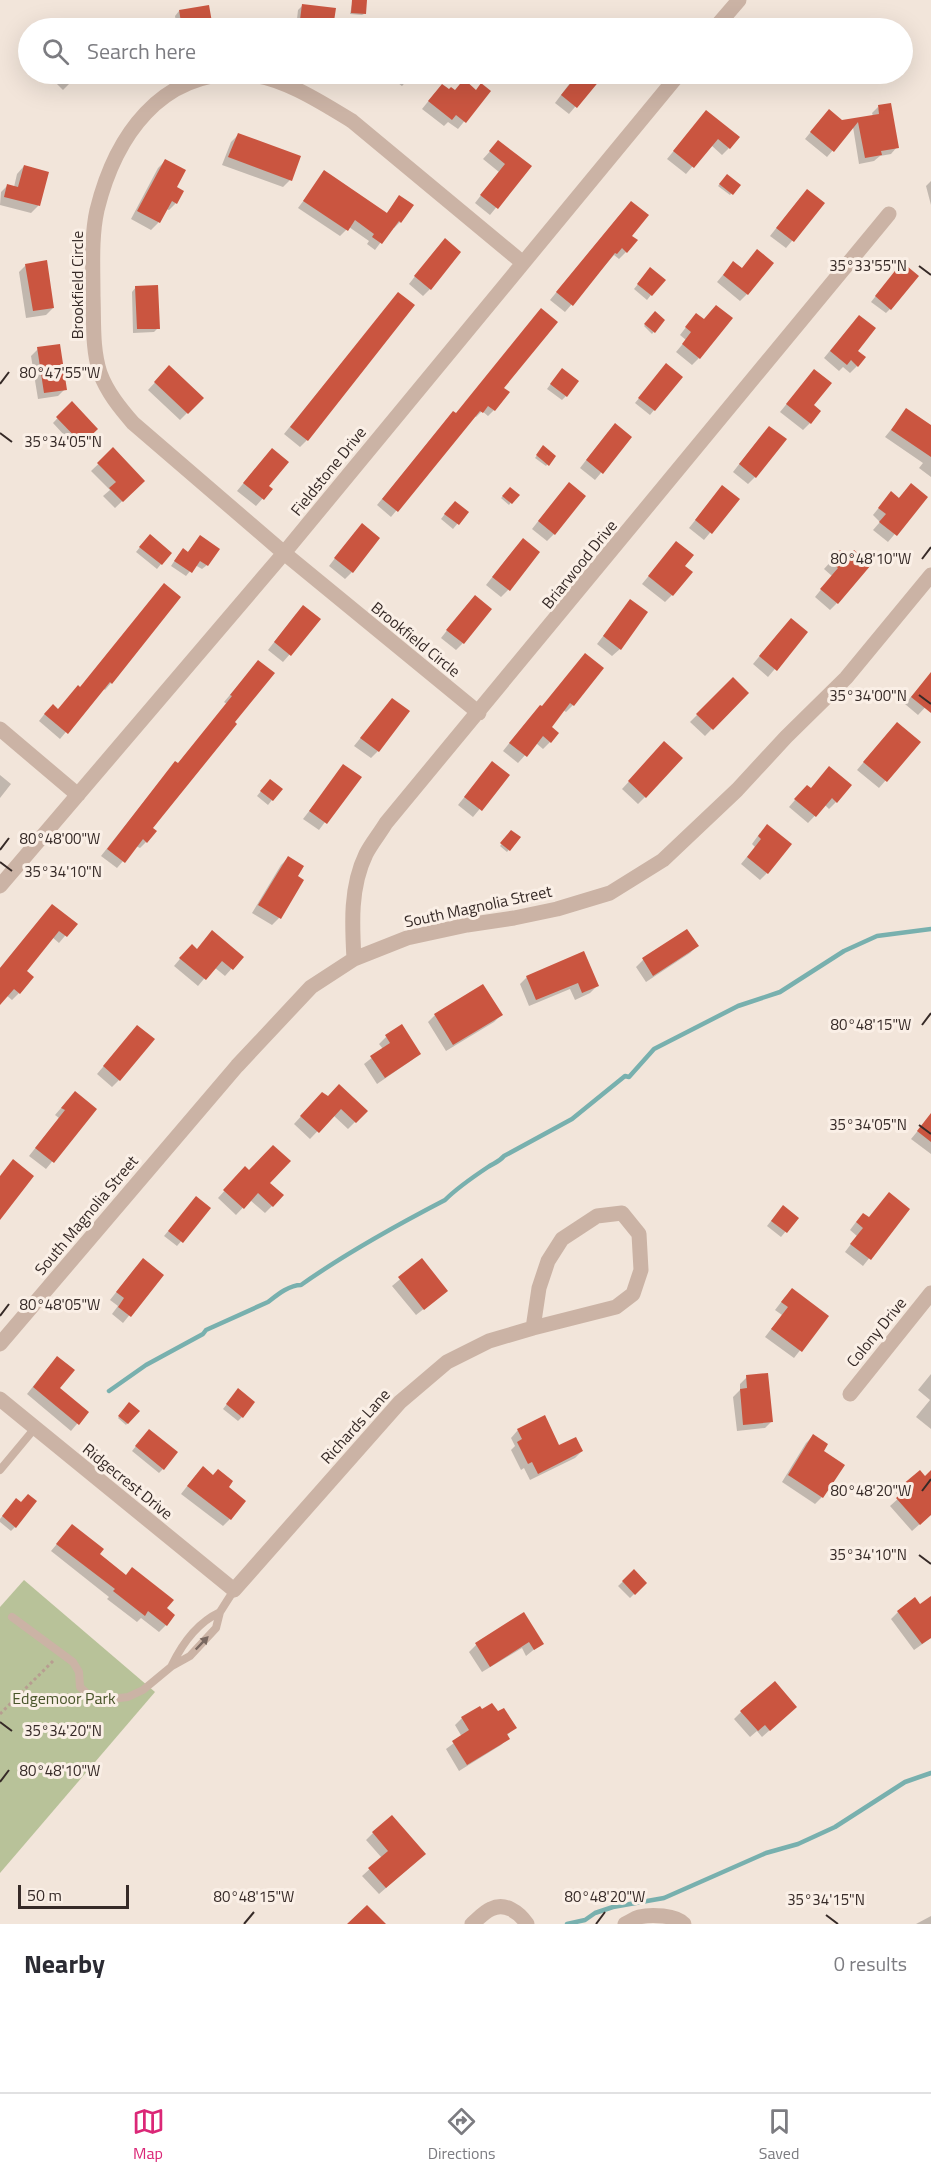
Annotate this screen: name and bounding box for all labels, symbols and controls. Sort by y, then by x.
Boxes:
search box [18,18,913,84]
text: Search here [87,34,196,68]
icon: search [39,35,72,68]
street label: Brookfield Circle [65,231,89,339]
text: 35°33'55"N [829,254,907,277]
text: 80°47'55"W [20,361,100,384]
street label: Fieldstone Drive [284,421,372,521]
text: 35°34'05"N [24,430,102,453]
street label: Briarwood Drive [536,514,622,614]
text: 80°48'10"W [831,547,911,570]
street label: Brookfield Circle [366,595,466,683]
text: 35°34'00"N [829,684,907,707]
text: 80°48'00"W [20,827,100,850]
text: 35°34'10"N [24,860,102,883]
street label: South Magnolia Street [402,879,554,933]
text: 80°48'15"W [831,1013,911,1036]
text: 35°34'05"N [829,1113,907,1136]
street label: South Magnolia Street [29,1150,144,1280]
street label: Colony Drive [840,1292,912,1372]
text: 80°48'05"W [20,1293,100,1316]
street label: Richards Lane [315,1383,395,1469]
street label: Ridgecrest Drive [78,1437,178,1525]
text: 80°48'20"W [831,1479,911,1502]
text: 35°34'10"N [829,1543,907,1566]
one-way arrow [194,1637,208,1651]
park label: Edgemoor Park [12,1686,116,1710]
text: 35°34'20"N [24,1719,102,1742]
text: 80°48'10"W [20,1759,100,1782]
scale bar [18,1882,129,1910]
text: 50 m [27,1883,62,1907]
text: 80°48'15"W [214,1885,294,1908]
text: 80°48'20"W [565,1885,645,1908]
text: 35°34'15"N [787,1888,865,1911]
text: Nearby [24,1944,105,1983]
text: 0 results [834,1948,907,1979]
tab: Map [132,2105,165,2165]
tab: Directions [428,2105,496,2165]
tab: Saved [759,2105,799,2165]

